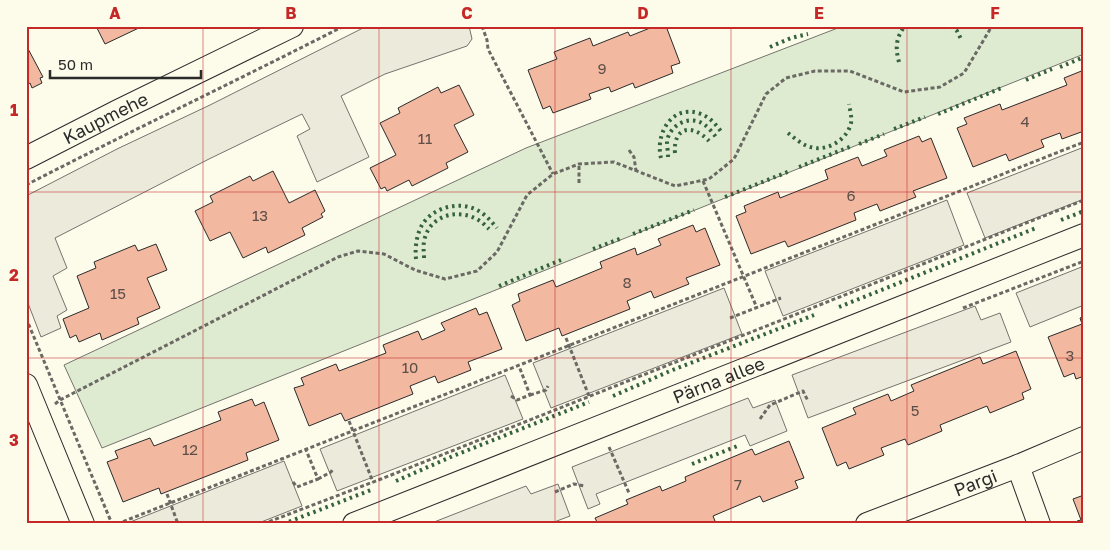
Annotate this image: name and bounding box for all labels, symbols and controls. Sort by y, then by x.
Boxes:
text: A [109,3,121,23]
text: B [285,3,297,23]
text: C [461,3,473,23]
text: D [637,3,649,23]
text: E [814,3,824,23]
text: F [990,3,1000,23]
scale bar [50,48,201,80]
text: 50 m [58,55,93,73]
house number: 9 [597,59,607,77]
street label: Kaupmehe [59,87,151,148]
text: 1 [10,100,18,120]
house number: 4 [1020,112,1030,130]
house number: 11 [418,129,432,147]
house number: 6 [846,186,856,204]
house number: 13 [252,206,268,224]
text: 2 [9,265,19,285]
house number: 8 [622,273,632,291]
house number: 15 [110,284,126,302]
house number: 3 [1066,346,1074,364]
street label: Pärna allee [669,352,768,408]
house number: 10 [402,358,418,376]
house number: 5 [911,401,919,419]
text: 3 [9,430,19,450]
house number: 12 [182,440,198,458]
street label: Pargi [951,464,1000,501]
house number: 7 [734,475,742,493]

